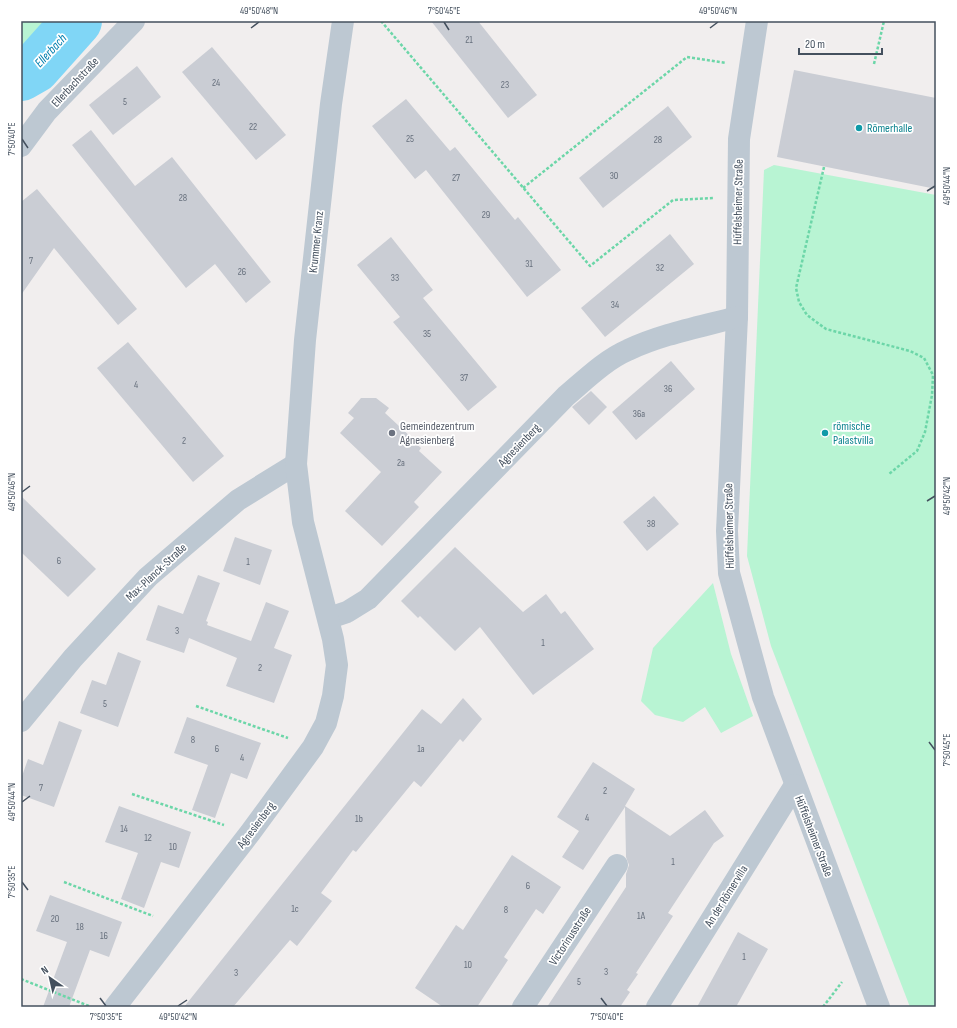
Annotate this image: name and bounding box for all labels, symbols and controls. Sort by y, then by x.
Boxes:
text: 49°50'48"N [240,5,278,17]
text: 7°50'45"E [428,5,460,17]
text: 49°50'46"N [699,5,737,17]
water label: Ellerbach [31,30,71,71]
scale bar [799,30,882,56]
house number: 21 [465,34,473,46]
text: 20 m [805,37,825,52]
street label: Ellerbachstraße [48,54,102,110]
house number: 24 [212,77,220,89]
house number: 23 [501,79,509,91]
house number: 5 [123,96,127,108]
house number: 22 [249,121,257,133]
place label: Römerhalle [867,121,913,136]
text: 7°50'40"E [6,122,18,156]
marker: Römerhalle [854,123,864,133]
house number: 25 [406,133,414,145]
house number: 28 [654,134,662,146]
street label: Hüffelsheimer Straße [730,159,747,245]
text: 49°50'44"N [941,167,953,205]
house number: 30 [610,170,618,182]
house number: 27 [452,172,460,184]
house number: 28 [179,192,187,204]
house number: 29 [482,209,490,221]
street label: Krummer Kranz [306,210,327,274]
house number: 7 [29,255,33,267]
house number: 31 [525,258,533,270]
house number: 32 [656,262,664,274]
house number: 26 [238,266,246,278]
house number: 33 [391,272,399,284]
house number: 34 [611,299,619,311]
house number: 35 [423,328,431,340]
house number: 37 [460,372,468,384]
house number: 4 [134,379,138,391]
house number: 36 [664,383,672,395]
house number: 36a [633,408,645,420]
place label: Gemeindezentrum Agnesienberg [399,419,475,448]
place label: römische Palastvilla [833,419,874,448]
street label: Agnesienberg [494,420,544,471]
marker: Gemeindezentrum Agnesienberg [387,428,397,438]
marker: römische Palastvilla [820,428,830,438]
house number: 2 [182,435,186,447]
house number: 2a [397,457,405,469]
text: 49°50'46"N [6,473,18,511]
text: 49°50'42"N [941,477,953,515]
street label: Hüffelsheimer Straße [721,483,738,569]
house number: 38 [647,518,655,530]
street label: Max-Planck-Straße [123,540,190,604]
house number: 6 [57,555,61,567]
house number: 1 [246,556,250,568]
house number: 3 [175,625,179,637]
house number: 1 [541,637,545,649]
house number: 2 [258,662,262,674]
house number: 5 [103,698,107,710]
house number: 8 [191,734,195,746]
text: 7°50'45"E [941,734,953,766]
house number: 6 [215,743,219,755]
house number: 1a [417,743,425,755]
house number: 4 [240,752,244,764]
house number: 7 [39,782,43,794]
text: 49°50'44"N [6,783,18,821]
house number: 2 [603,785,607,797]
street label: Hüffelsheimer Straße [791,793,836,879]
street label: Agnesienberg [233,799,279,852]
house number: 4 [585,812,589,824]
house number: 1b [355,813,363,825]
house number: 14 [120,823,128,835]
house number: 12 [144,832,152,844]
house number: 10 [169,841,177,853]
house number: 1 [671,856,675,868]
street label: An der Römervilla [701,862,752,931]
text: 7°50'35"E [6,866,18,898]
house number: 6 [526,880,530,892]
house number: 1c [291,903,299,915]
house number: 8 [504,904,508,916]
street label: Victorinusstraße [546,904,595,968]
house number: 1A [637,910,646,922]
house number: 20 [51,913,59,925]
house number: 18 [76,921,84,933]
house number: 16 [100,930,108,942]
house number: 1 [742,951,746,963]
north arrow [30,958,70,998]
house number: 10 [464,959,472,971]
text: N [39,963,51,977]
house number: 3 [604,966,608,978]
house number: 3 [234,967,238,979]
house number: 5 [577,976,581,988]
text: 7°50'35"E [90,1011,122,1023]
text: 49°50'42"N [159,1011,197,1023]
text: 7°50'40"E [590,1011,624,1023]

